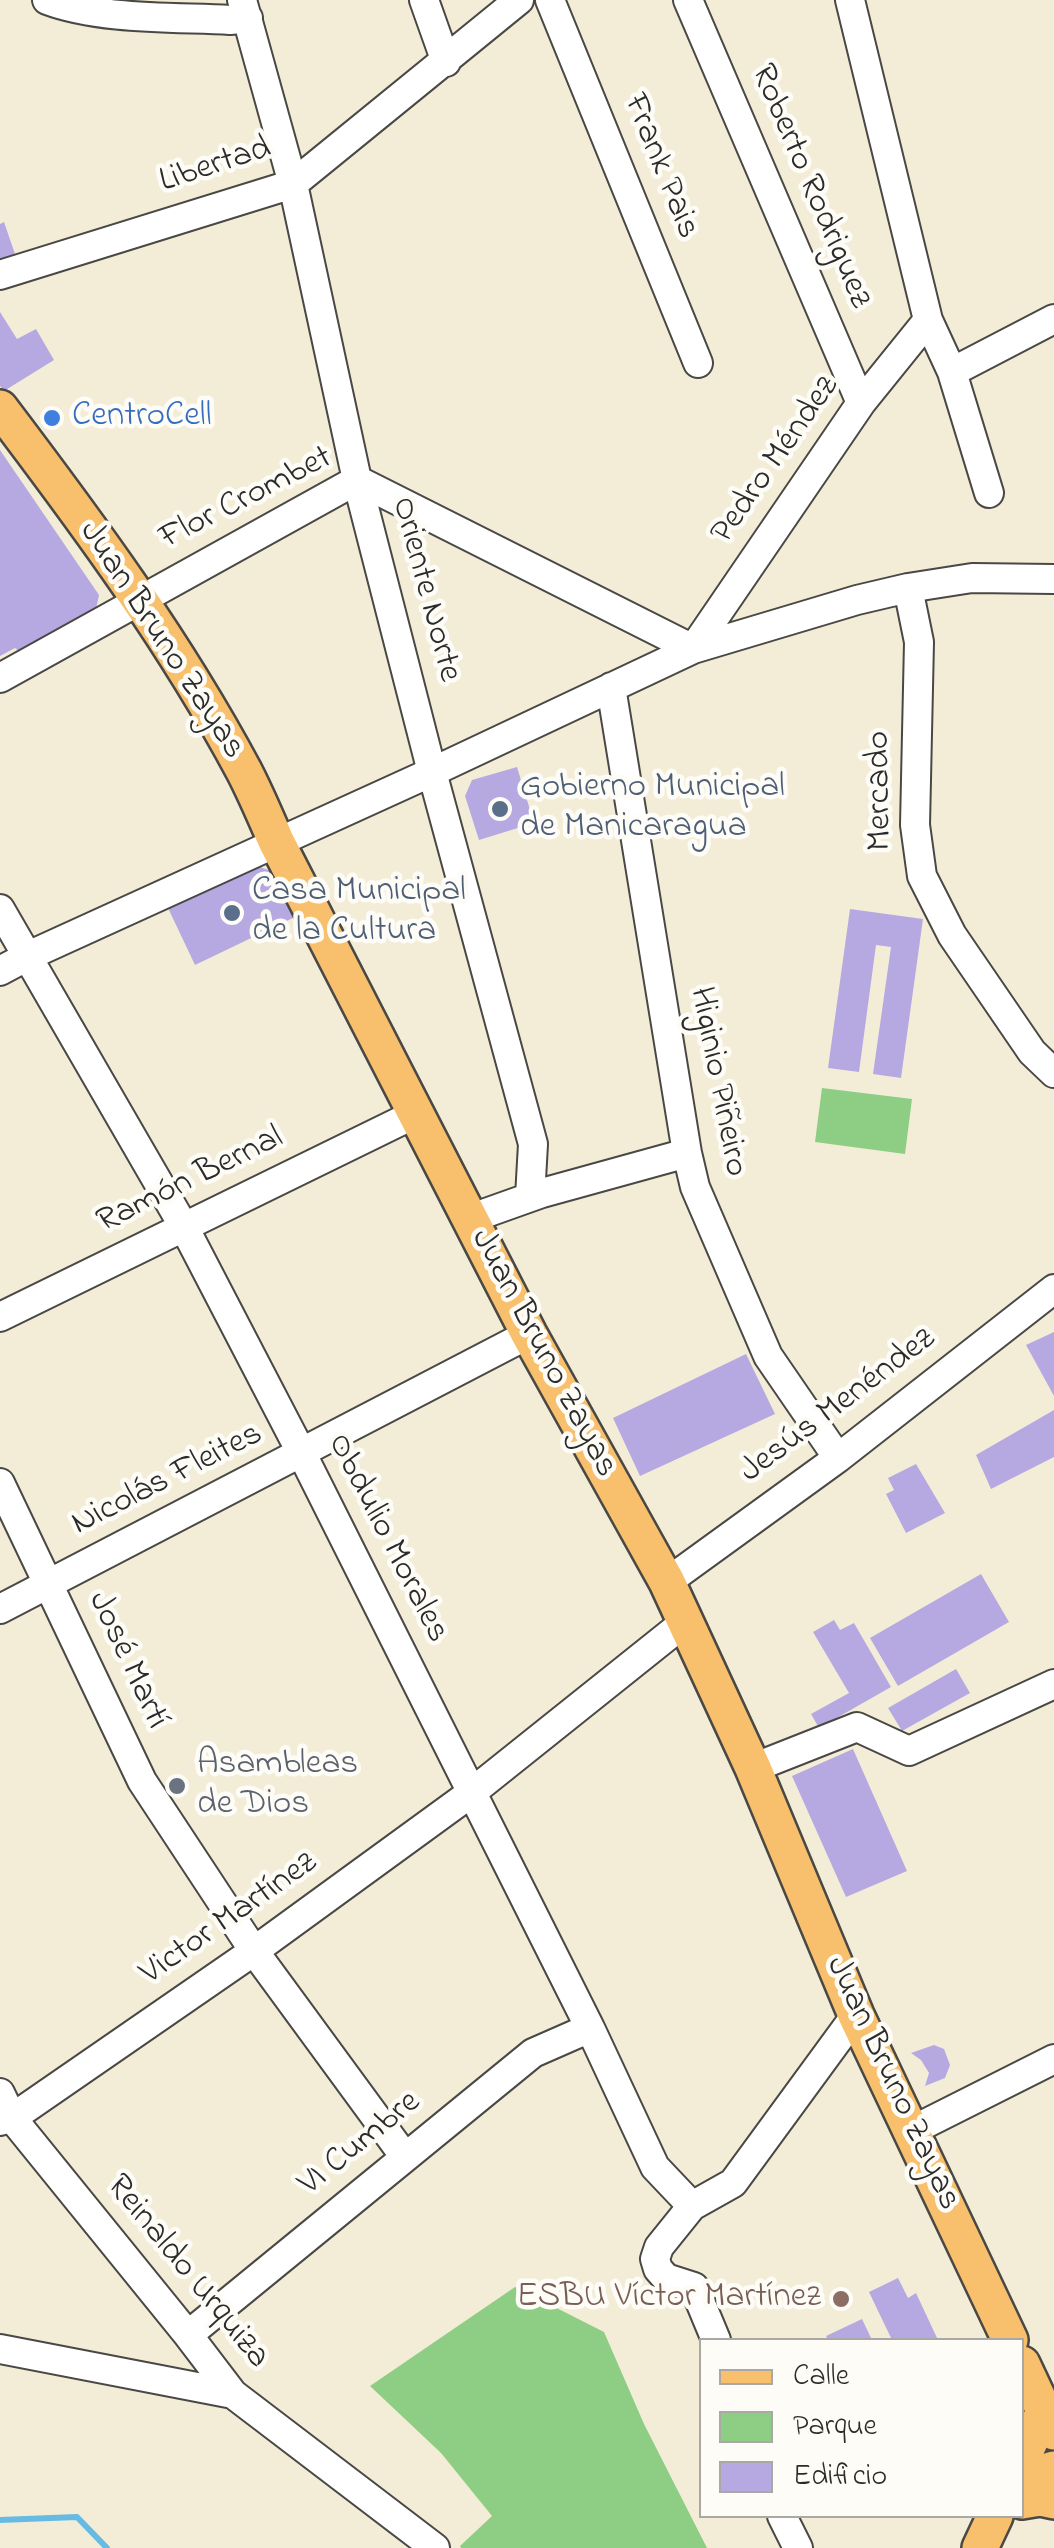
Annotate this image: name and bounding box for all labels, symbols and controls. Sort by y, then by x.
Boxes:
street label: Roberto Rodriguez [739,59,879,315]
street label: Frank Pais [611,89,707,245]
street label: Libertad [155,129,277,205]
street label: Pedro Méndez [704,369,850,553]
place label: CentroCell [72,397,212,439]
marker: CentroCell [41,407,63,429]
street label: Flor Crombet [154,439,340,561]
street label: Oriente Norte [379,493,469,687]
street label: Juan Bruno Zayas [67,514,253,768]
street label: Mercado [860,731,904,851]
place label: Gobierno Municipal de Manicaragua [520,768,785,850]
marker: Gobierno Municipal de Manicaragua [489,798,511,820]
place label: Casa Municipal de la Cultura [252,872,466,954]
marker: Casa Municipal de la Cultura [221,902,243,924]
street label: Higinio Piñeiro [677,984,755,1180]
street label: Ramón Bernal [91,1119,291,1245]
street label: Juan Bruno Zayas [459,1223,625,1485]
street label: Jesús Menéndez [733,1320,945,1494]
street label: Nicolás Fleites [66,1415,270,1547]
street label: Obdulio Morales [315,1428,457,1650]
street label: José Martí [76,1586,176,1736]
place label: Asambleas de Dios [197,1745,358,1827]
marker: Asambleas de Dios [166,1775,188,1797]
street label: Victor Martínez [133,1844,327,1996]
street label: Juan Bruno Zayas [814,1950,968,2218]
street label: VI Cumbre [292,2083,430,2207]
street label: Reinaldo Urquiza [95,2168,277,2378]
place label: ESBU Víctor Martínez [517,2278,821,2320]
marker: ESBU Víctor Martínez [830,2288,852,2310]
legend [699,2338,1024,2518]
text: Calle [793,2355,849,2399]
text: Parque [793,2405,877,2449]
text: Edificio [793,2455,887,2499]

